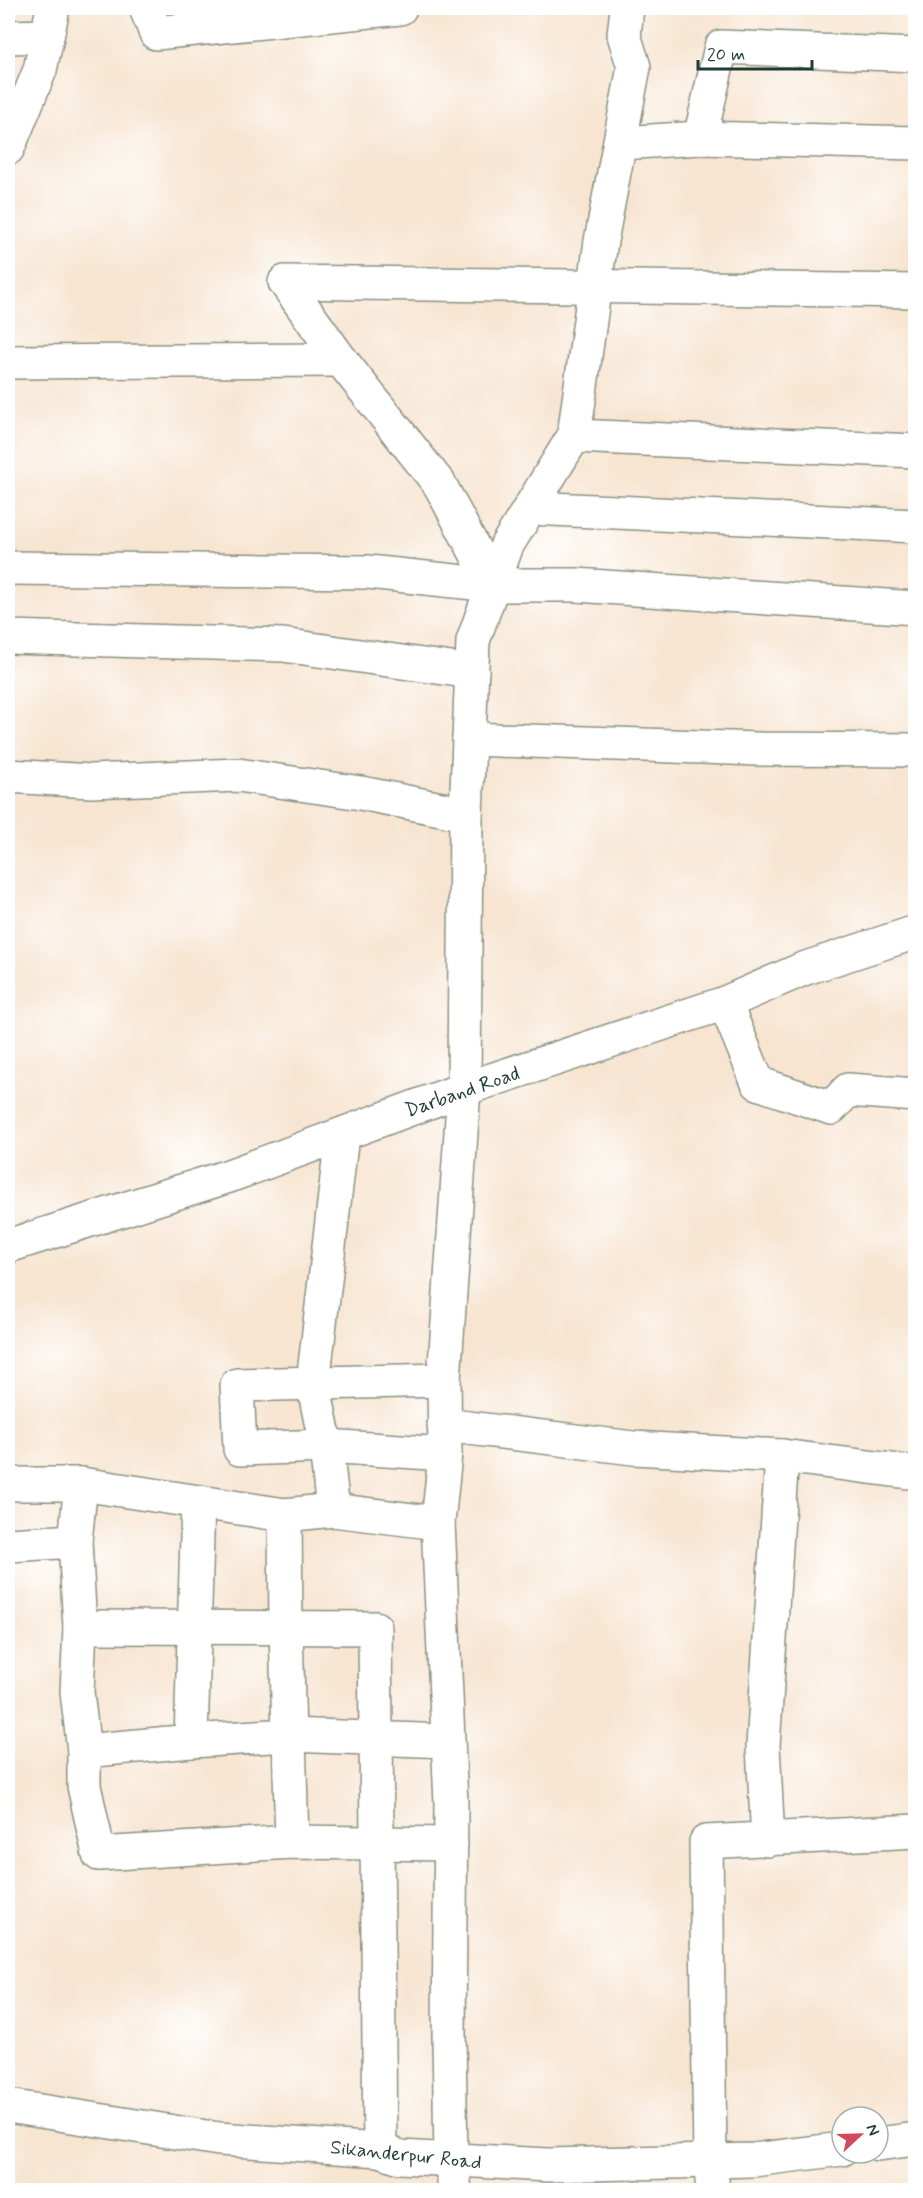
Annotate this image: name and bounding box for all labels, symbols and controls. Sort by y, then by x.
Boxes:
scale bar [698,33,812,71]
text: 20 m [707,43,745,67]
street label: Darband Road [402,1060,523,1125]
north arrow [830,2105,890,2165]
text: N [861,2121,884,2139]
street label: Sikanderpur Road [329,2134,483,2177]

